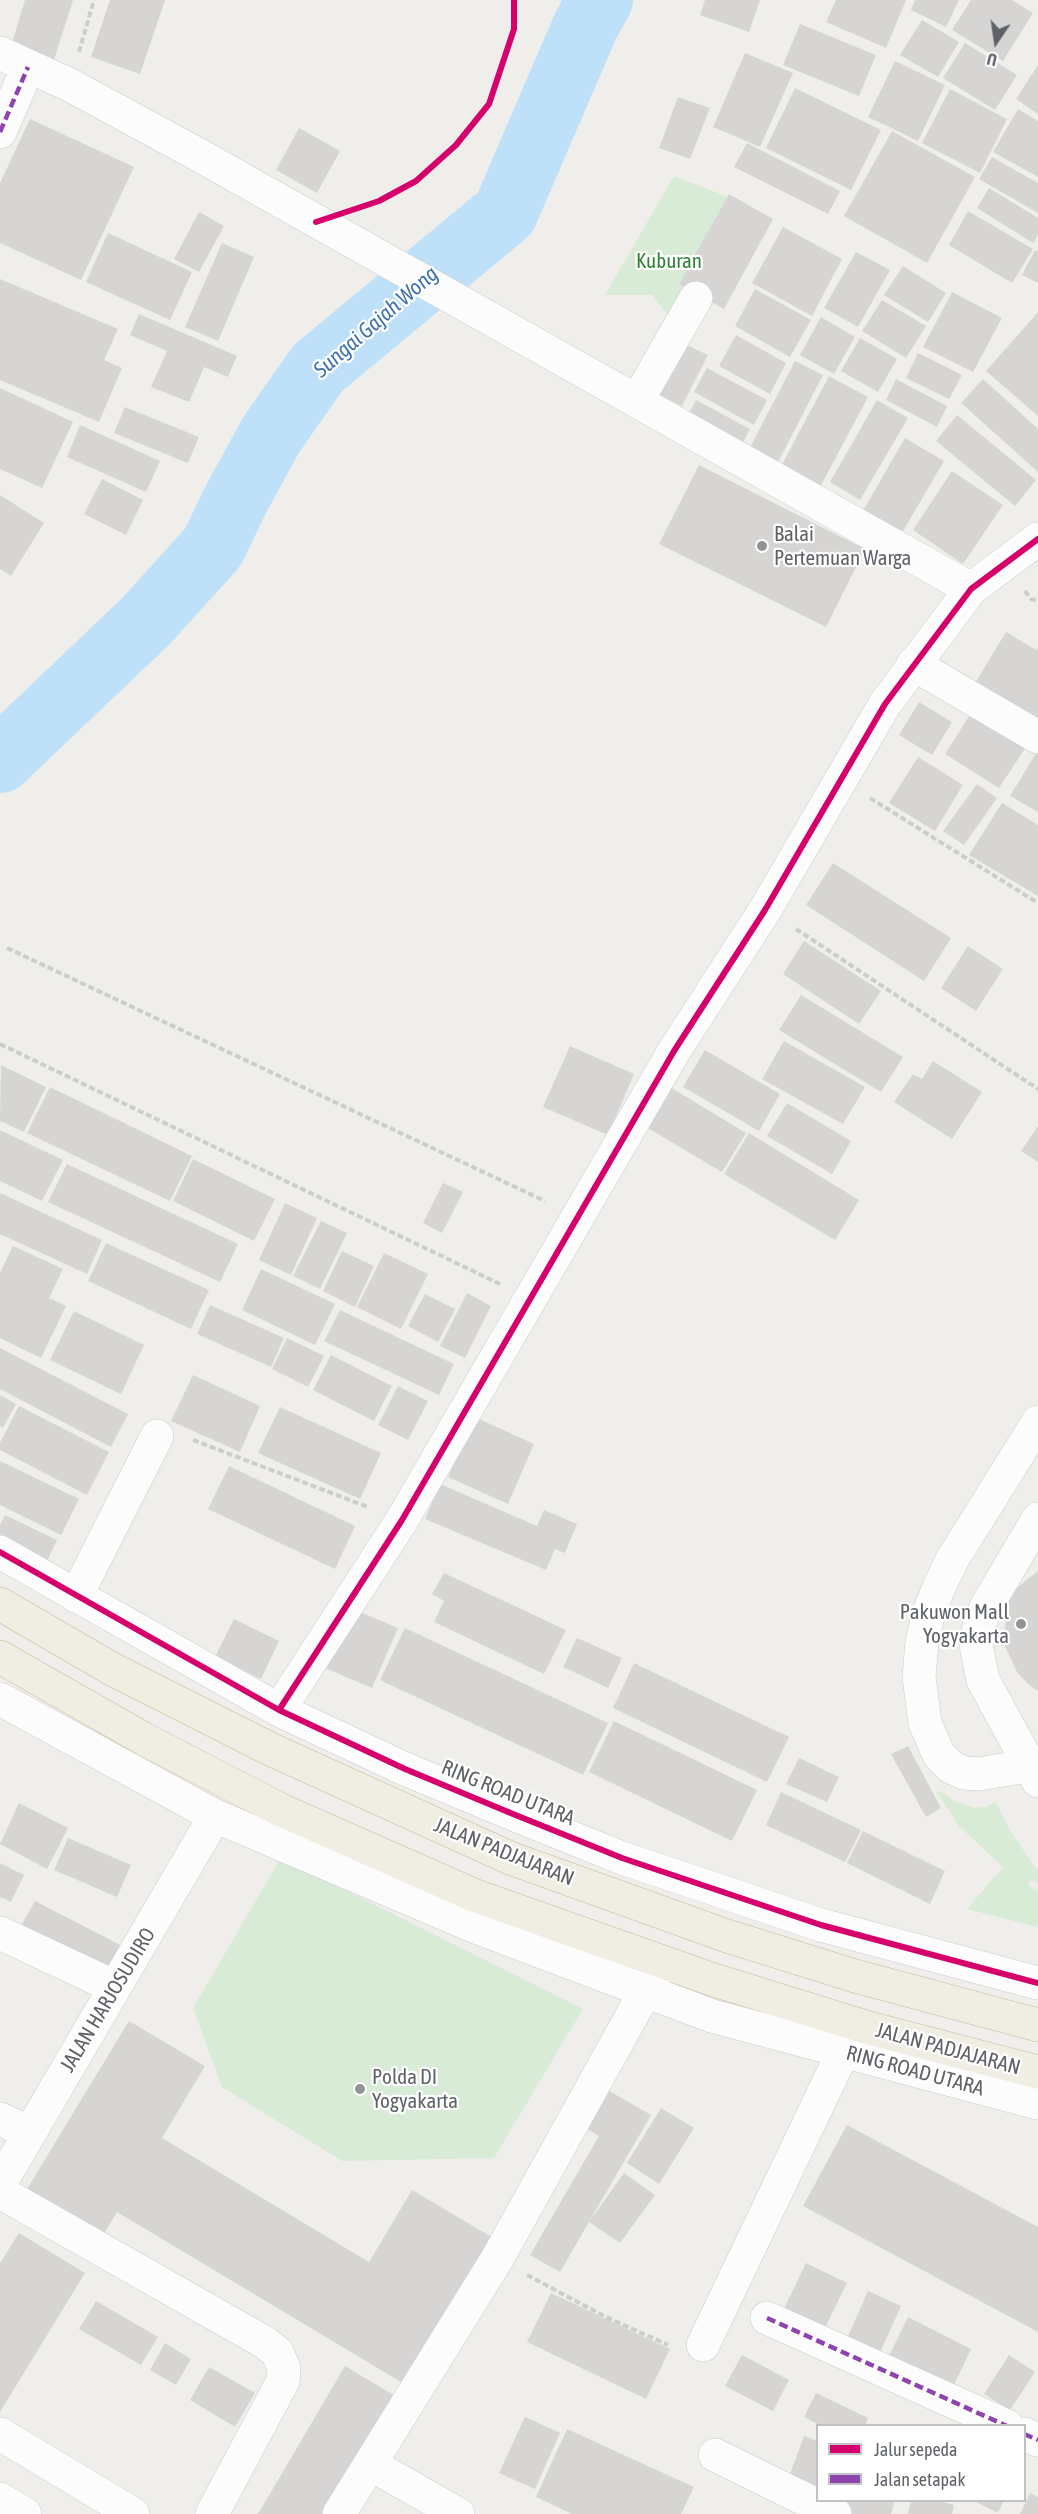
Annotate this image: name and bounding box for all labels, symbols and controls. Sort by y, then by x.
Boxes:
north arrow [966,12,1026,72]
text: U [985,50,999,69]
park label: Kuburan [636,248,702,274]
water label: Sungai Gajah Wong [308,261,444,383]
place label: Balai Pertemuan Warga [774,521,911,571]
marker: Balai Pertemuan Warga [755,539,769,553]
place label: Pakuwon Mall Yogyakarta [900,1599,1009,1649]
marker: Pakuwon Mall Yogyakarta [1014,1617,1028,1631]
street label: RING ROAD UTARA [438,1755,578,1831]
street label: JALAN PADJAJARAN [430,1812,578,1892]
street label: JALAN HARJOSUDIRO [55,1923,161,2077]
street label: JALAN PADJAJARAN [873,2018,1023,2080]
street label: RING ROAD UTARA [843,2041,987,2101]
place label: Polda DI Yogyakarta [372,2064,458,2114]
marker: Polda DI Yogyakarta [353,2082,367,2096]
legend [816,2424,1026,2502]
text: Jalur sepeda [874,2439,957,2460]
text: Jalan setapak [874,2469,965,2490]

